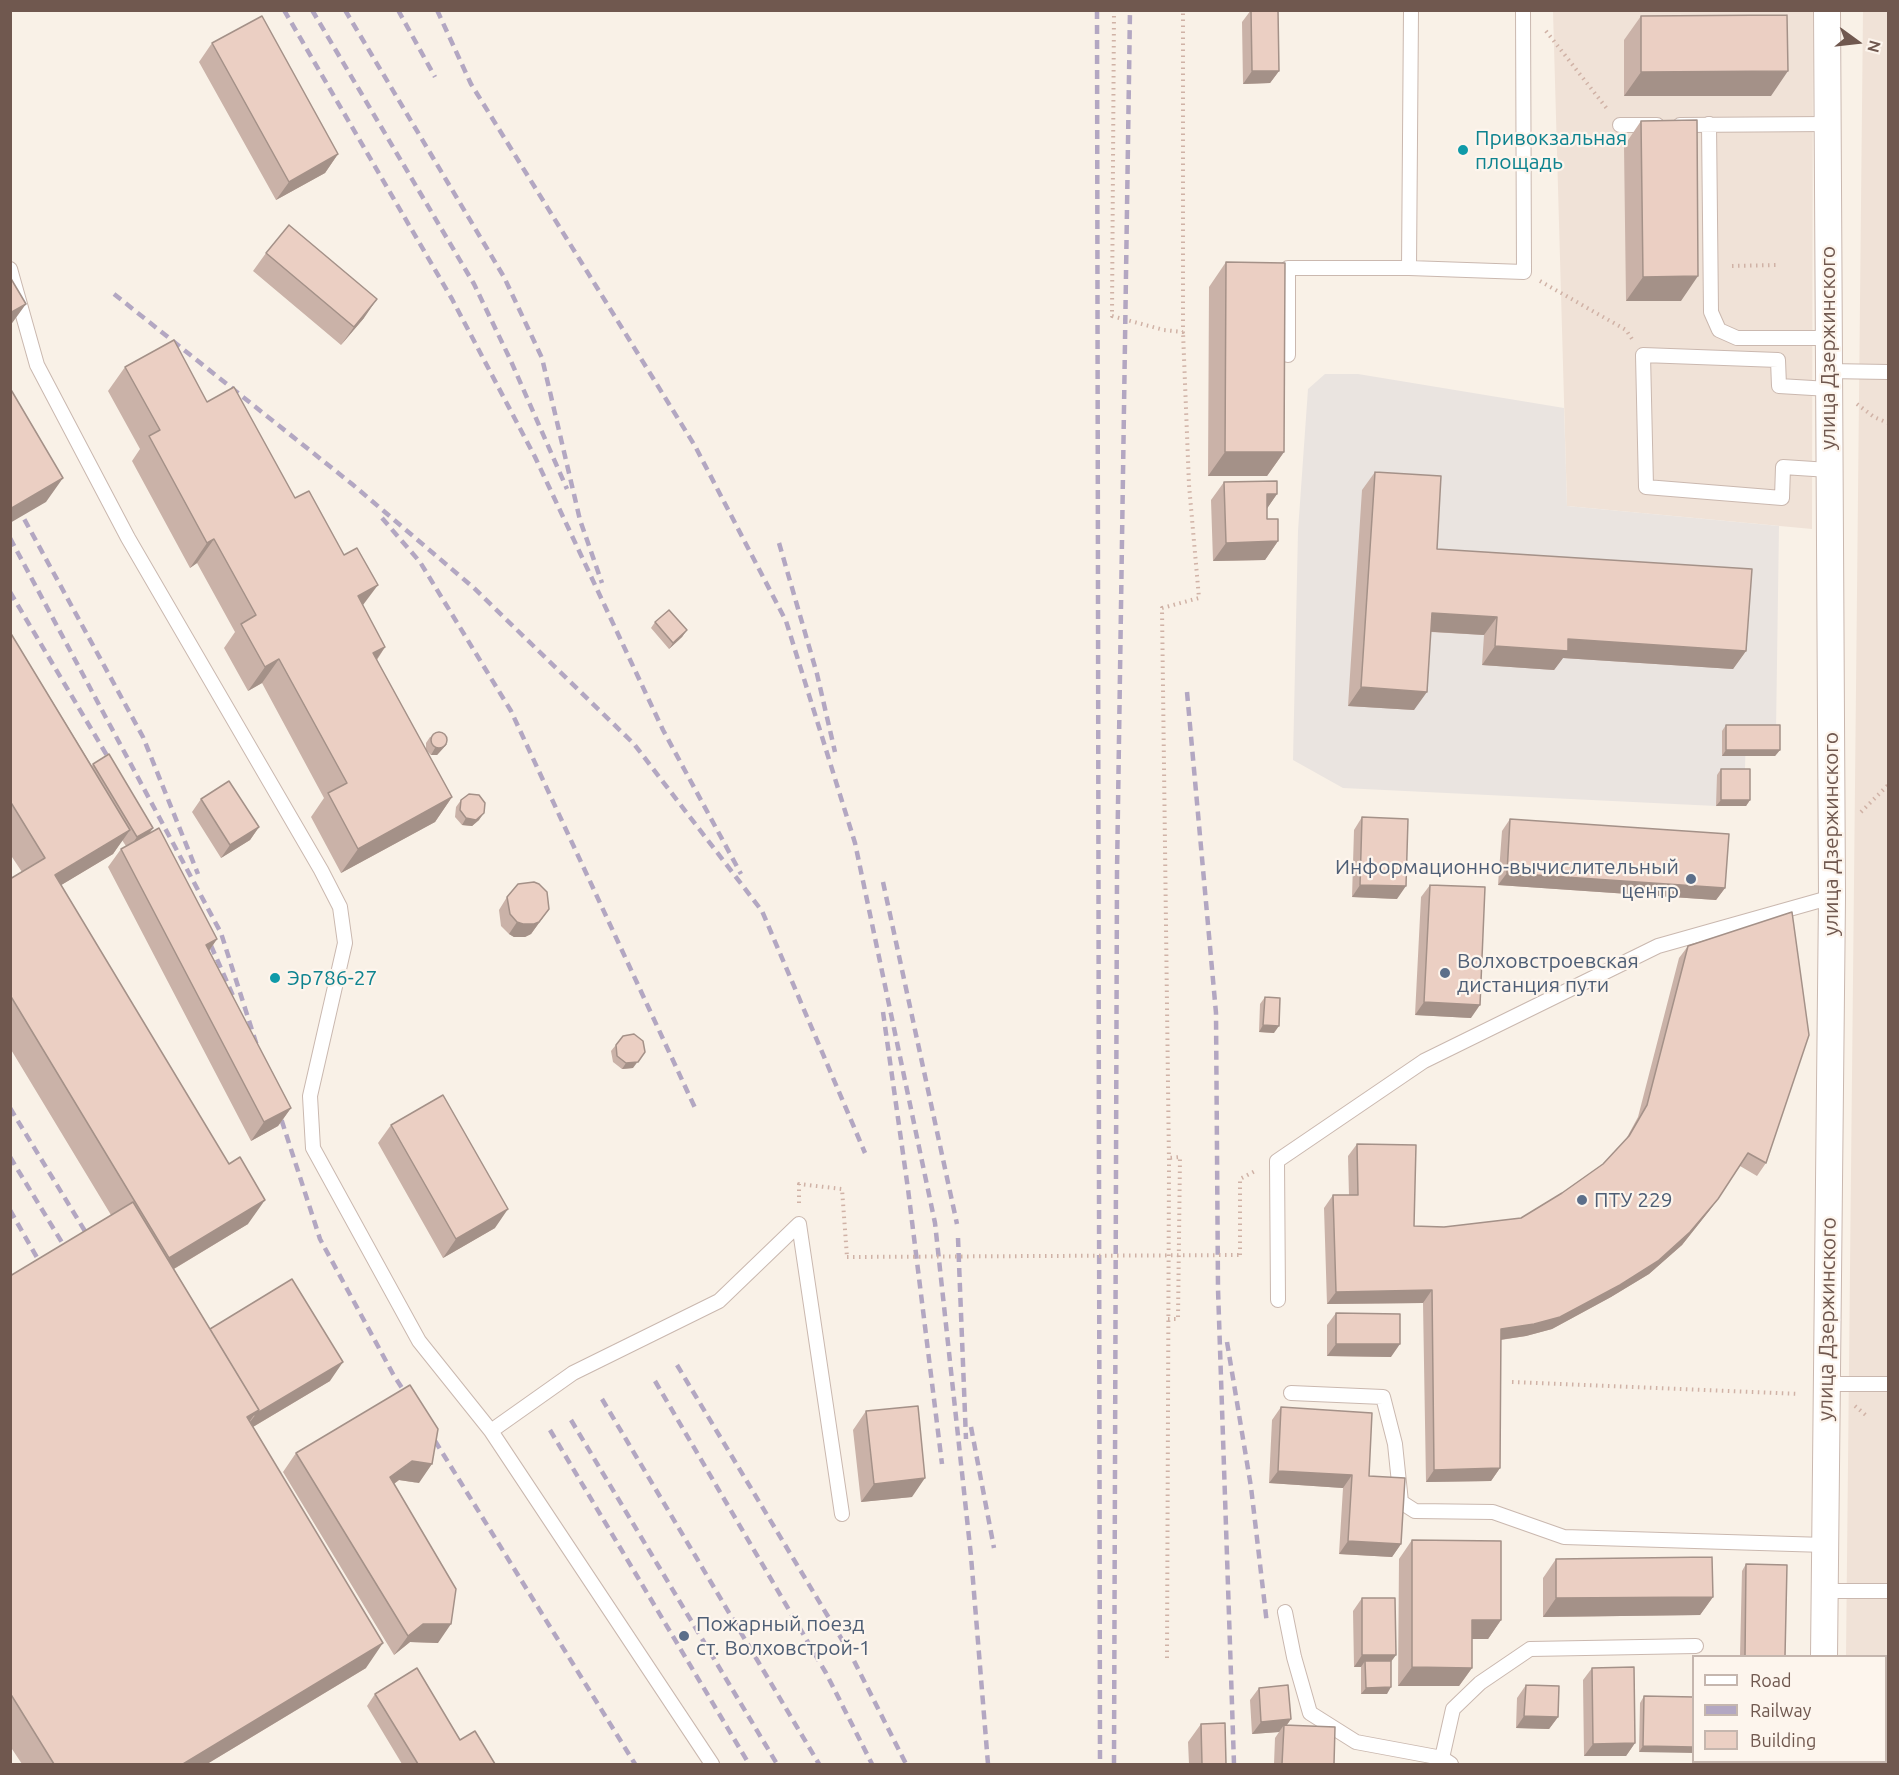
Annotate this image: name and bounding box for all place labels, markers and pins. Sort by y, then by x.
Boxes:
place label: Привокзальная площадь [1475,125,1627,175]
marker: Привокзальная площадь [1456,143,1470,157]
place label: Информационно-вычислительный центр [1335,854,1679,904]
marker: Информационно-вычислительный центр [1684,872,1698,886]
place label: Волховстроевская дистанция пути [1457,948,1639,998]
place label: Эр786-27 [287,965,377,991]
marker: Волховстроевская дистанция пути [1438,966,1452,980]
marker: Эр786-27 [268,971,282,985]
place label: ПТУ 229 [1594,1187,1673,1213]
marker: ПТУ 229 [1575,1193,1589,1207]
place label: Пожарный поезд ст. Волховстрой-1 [696,1611,871,1661]
marker: Пожарный поезд ст. Волховстрой-1 [677,1629,691,1643]

